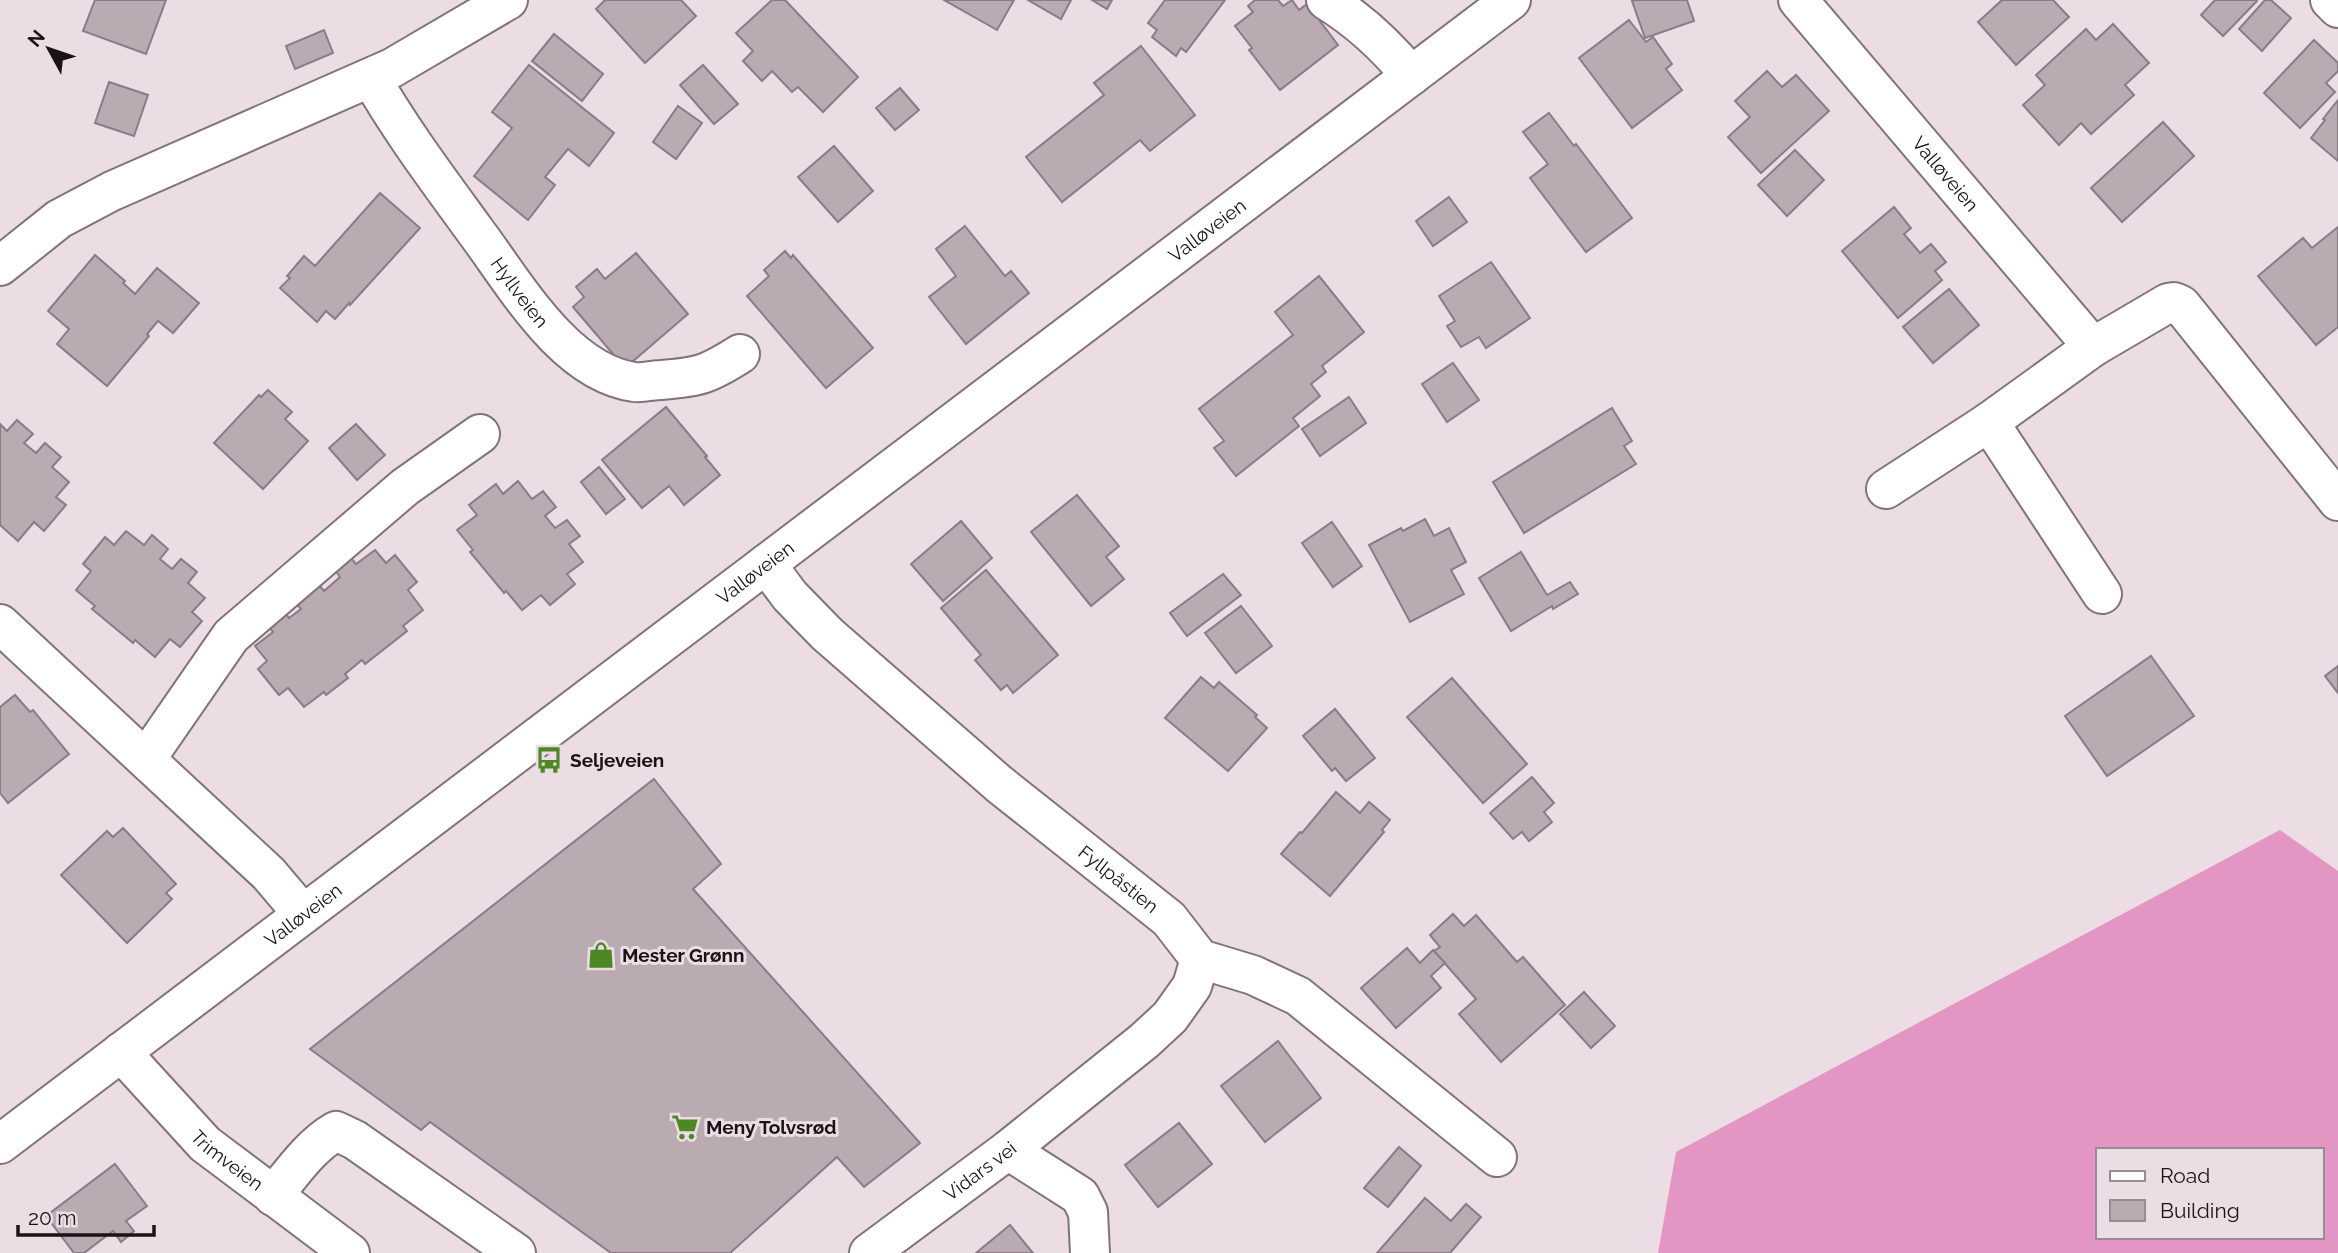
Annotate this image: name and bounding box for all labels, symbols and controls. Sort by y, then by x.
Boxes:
north arrow [14,14,84,84]
text: N [23,25,49,51]
street label: Valløveien [1908,132,1984,215]
street label: Valløveien [1164,194,1250,266]
street label: Hyllveien [486,253,553,332]
street label: Valløveien [712,536,798,609]
bus stop icon: Seljeveien [534,745,564,775]
place label: Seljeveien [570,749,664,771]
street label: Fyllpåstien [1074,841,1163,917]
street label: Valløveien [260,878,346,951]
shop icon: Mester Grønn [586,940,616,970]
place label: Mester Grønn [622,944,745,966]
supermarket icon: Meny Tolvsrød [670,1112,700,1142]
place label: Meny Tolvsrød [706,1116,836,1138]
street label: Trimveien [187,1125,268,1195]
street label: Vidars vei [939,1137,1021,1205]
legend [2096,1148,2324,1239]
text: Road [2160,1163,2210,1188]
scale bar [18,1194,154,1238]
text: Building [2160,1198,2240,1223]
text: 20 m [28,1205,76,1230]

